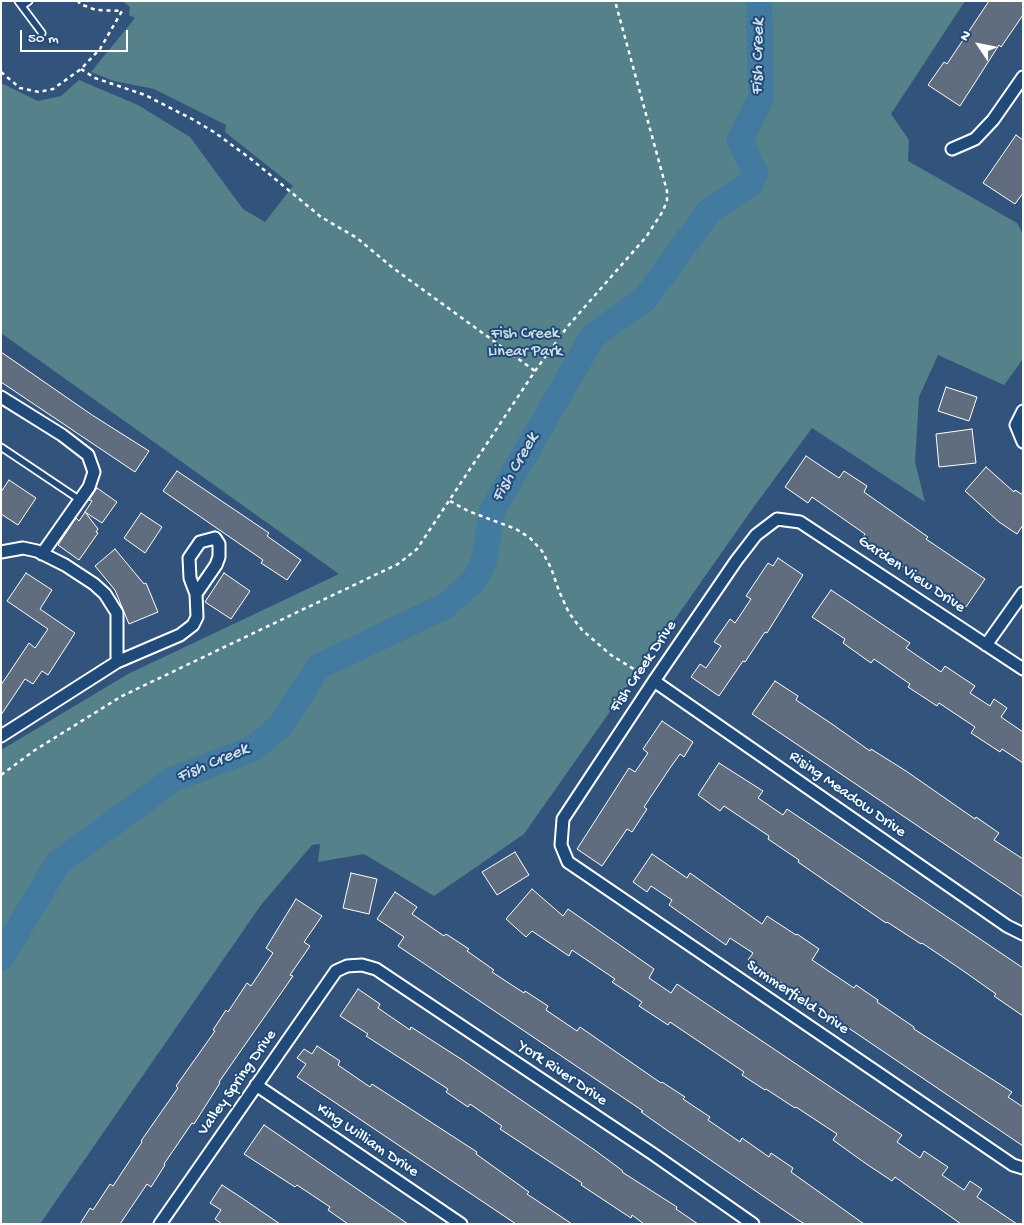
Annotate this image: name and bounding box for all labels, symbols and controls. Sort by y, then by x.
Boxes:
water label: Fish Creek [748,19,770,95]
scale bar [22,20,130,52]
north arrow [954,20,1004,70]
text: N [957,28,976,45]
text: 50 m [28,30,59,48]
park label: Fish Creek Linear Park [488,325,562,363]
water label: Fish Creek [488,430,544,506]
street label: Garden View Drive [854,532,968,618]
street label: Fish Creek Drive [606,617,682,717]
water label: Fish Creek [174,739,252,789]
street label: Rising Meadow Drive [785,747,909,843]
street label: Summerfield Drive [742,957,852,1039]
street label: Valley Spring Drive [194,1026,282,1140]
street label: York River Drive [514,1037,610,1111]
street label: King William Drive [312,1100,422,1182]

